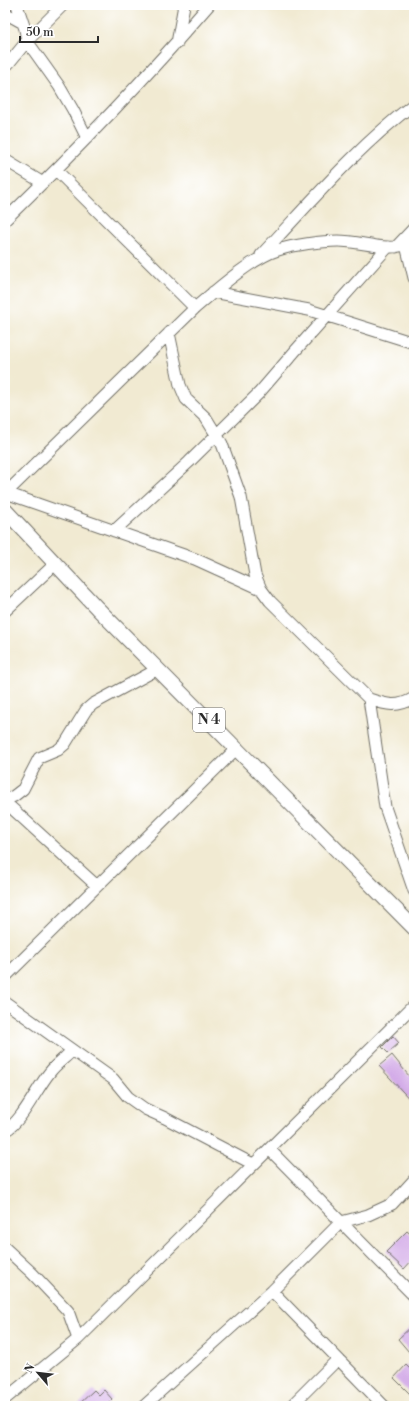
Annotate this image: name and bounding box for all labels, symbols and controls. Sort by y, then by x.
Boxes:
scale bar [20,18,98,44]
text: 50 m [26,25,54,40]
road number: N 4 [193,708,225,732]
north arrow [18,1353,58,1393]
text: N [22,1361,38,1376]

